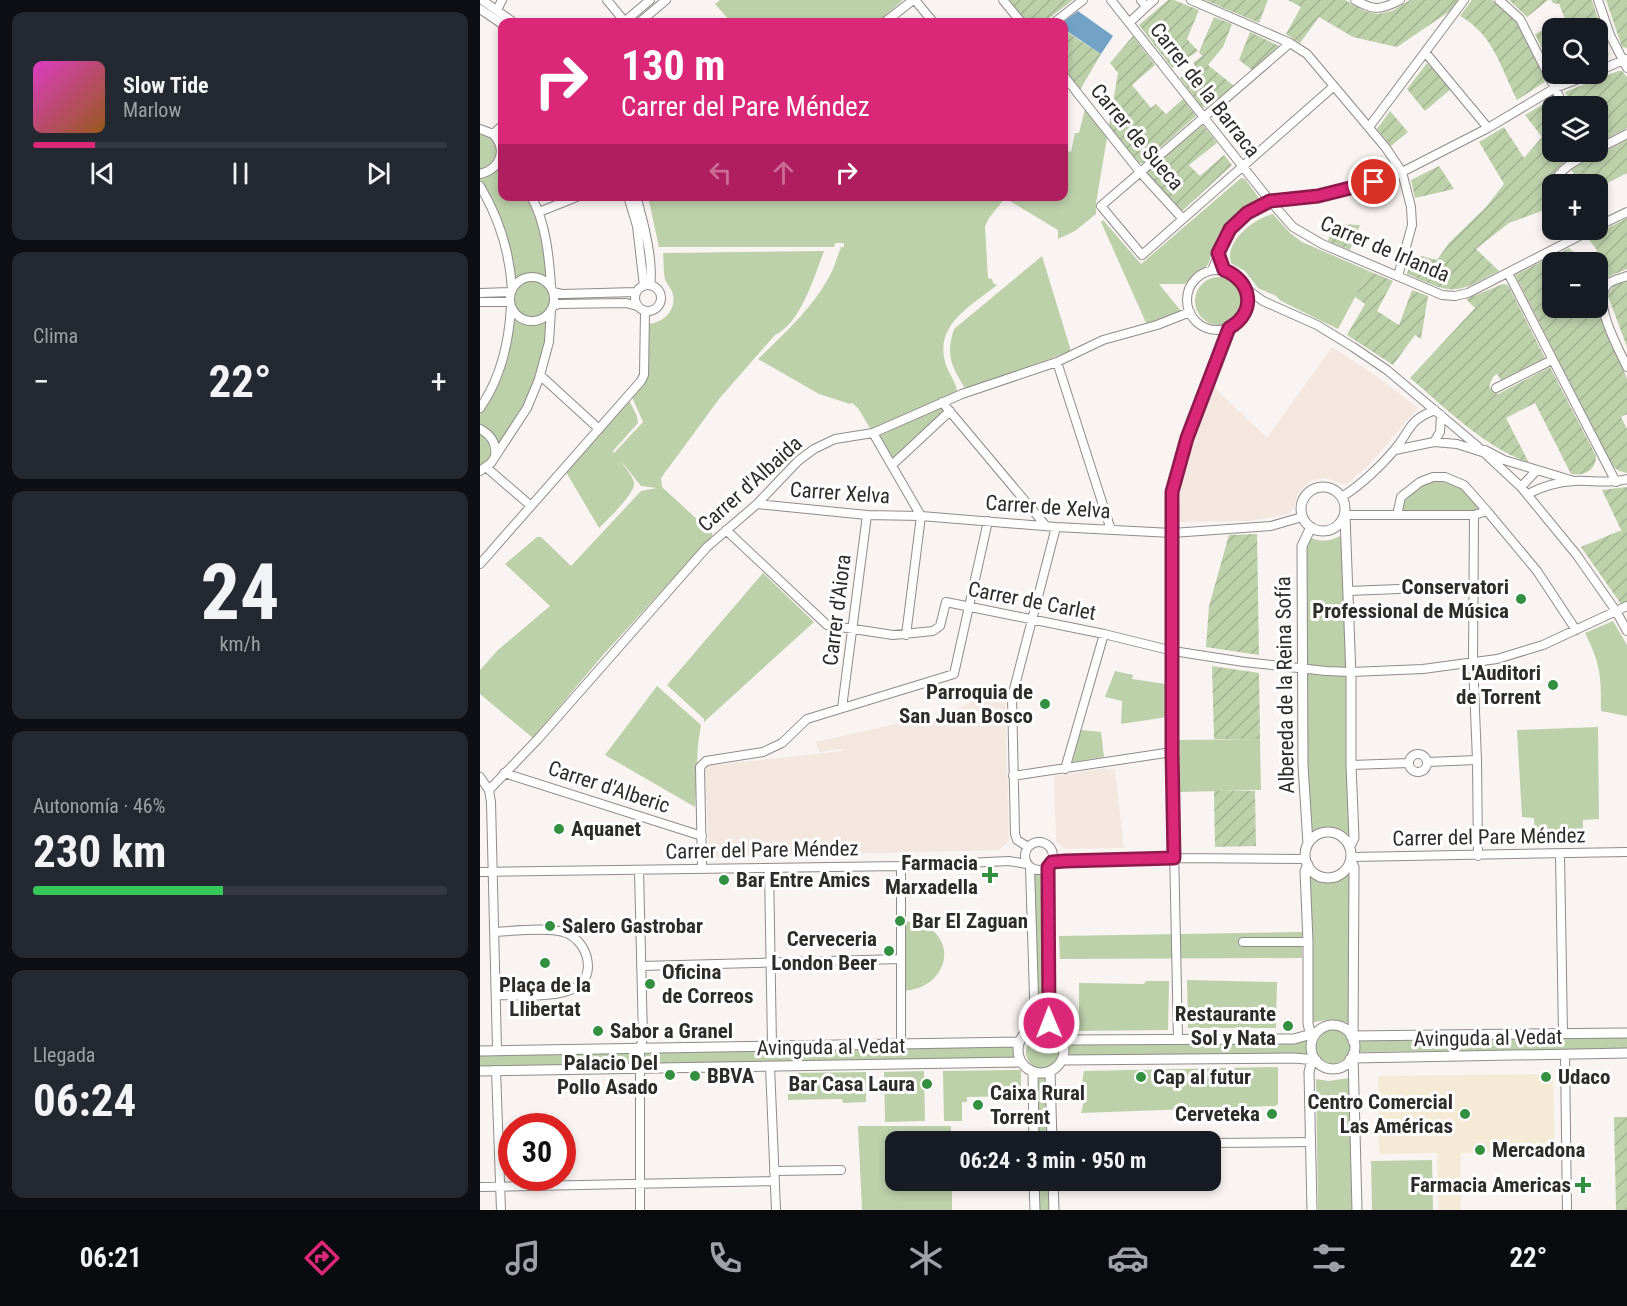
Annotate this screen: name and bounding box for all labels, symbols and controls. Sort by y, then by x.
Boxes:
street label: Carrer de la Barraca [1145,18,1265,162]
map controls [1542,18,1608,318]
button: search [1542,18,1608,84]
text: 130 m [621,41,726,90]
icon: right [522,42,600,120]
text: Slow Tide [123,73,209,98]
street label: Carrer de Sueca [1086,79,1188,195]
text: Carrer del Pare Méndez [621,91,870,123]
button: layers [1542,96,1608,162]
text: Marlow [123,98,181,122]
icon: left [704,156,737,189]
icon: ahead [767,156,800,189]
icon: right [830,156,863,189]
pin [1348,156,1399,207]
icon: previous [86,157,119,190]
icon: pause [224,157,257,190]
icon: next [362,157,395,190]
icon: arrive [1357,165,1390,198]
button: + [1542,174,1608,240]
street label: Carrer de Irlanda [1317,211,1453,287]
button: − [1542,252,1608,318]
text: Clima [33,324,78,348]
text: 22° [209,355,272,408]
text: − [33,362,50,401]
text: + [431,362,447,401]
street label: Carrer d'Albaida [693,431,807,537]
street label: Carrer Xelva [789,478,891,508]
street label: Carrer de Xelva [985,491,1111,523]
text: 24 [201,547,279,638]
street label: Carrer d'Aiora [818,553,856,667]
place label: Conservatori Professional de Música [1312,575,1509,623]
street label: Albereda de la Reina Sofía [1271,576,1299,794]
street label: Carrer de Carlet [966,577,1098,625]
marker: Conservatori Professional de Música [1514,592,1528,606]
text: km/h [219,632,261,656]
place label: L'Auditori de Torrent [1456,661,1541,709]
marker: L'Auditori de Torrent [1546,678,1560,692]
place label: Parroquia de San Juan Bosco [899,680,1033,728]
marker: Parroquia de San Juan Bosco [1038,697,1052,711]
street label: Carrer d'Alberic [545,756,673,818]
text: Autonomía · 46% [33,794,165,818]
place label: Aquanet [571,817,641,841]
marker: Aquanet [552,822,566,836]
street label: Carrer del Pare Méndez [1392,823,1586,851]
text: 230 km [33,825,166,878]
street label: Carrer del Pare Méndez [665,836,859,864]
place label: Farmacia Marxadella [885,851,978,899]
place label: Bar Entre Amics [736,868,870,892]
marker: Farmacia Marxadella [983,868,997,882]
marker: Bar Entre Amics [717,873,731,887]
place label: Bar El Zaguan [912,909,1028,933]
place label: Salero Gastrobar [562,914,703,938]
marker: Bar El Zaguan [893,914,907,928]
marker: Salero Gastrobar [543,919,557,933]
place label: Cerveceria London Beer [771,927,877,975]
marker: Cerveceria London Beer [882,944,896,958]
marker: Plaça de la Llibertat [538,956,552,970]
place label: Oficina de Correos [662,960,753,1008]
place label: Plaça de la Llibertat [499,973,591,1021]
marker: Oficina de Correos [643,977,657,991]
position arrow [1017,991,1081,1055]
place label: Restaurante Sol y Nata [1175,1002,1276,1050]
place label: Sabor a Granel [610,1019,733,1043]
marker: Restaurante Sol y Nata [1281,1019,1295,1033]
marker: Sabor a Granel [591,1024,605,1038]
street label: Avinguda al Vedat [1413,1025,1563,1051]
street label: Avinguda al Vedat [756,1034,906,1060]
text: Llegada [33,1043,95,1067]
place label: Palacio Del Pollo Asado [557,1051,658,1099]
place label: BBVA [707,1064,755,1088]
place label: Cap al futur [1153,1065,1251,1089]
place label: Udaco [1558,1065,1610,1089]
marker: Palacio Del Pollo Asado [663,1068,677,1082]
marker: BBVA [688,1069,702,1083]
marker: Cap al futur [1134,1070,1148,1084]
marker: Udaco [1539,1070,1553,1084]
place label: Bar Casa Laura [789,1072,915,1096]
text: 06:24 [33,1074,136,1127]
marker: Bar Casa Laura [920,1077,934,1091]
place label: Caixa Rural Torrent [990,1081,1085,1129]
place label: Centro Comercial Las Américas [1307,1090,1453,1138]
marker: Caixa Rural Torrent [971,1098,985,1112]
place label: Cerveteka [1175,1102,1260,1126]
marker: Cerveteka [1265,1107,1279,1121]
marker: Centro Comercial Las Américas [1458,1107,1472,1121]
speed limit sign: 30 [498,1113,576,1191]
place label: Mercadona [1492,1138,1585,1162]
marker: Mercadona [1473,1143,1487,1157]
text: 06:24 · 3 min · 950 m [960,1148,1146,1173]
place label: Farmacia Americas [1410,1173,1571,1197]
marker: Farmacia Americas [1576,1178,1590,1192]
icon: directions [301,1237,343,1279]
icon: music [502,1237,544,1279]
icon: phone [704,1237,746,1279]
icon: climate [905,1237,947,1279]
icon: car [1107,1237,1149,1279]
icon: filters [1308,1237,1350,1279]
text: 06:21 [80,1242,142,1274]
text: 22° [1509,1242,1547,1274]

